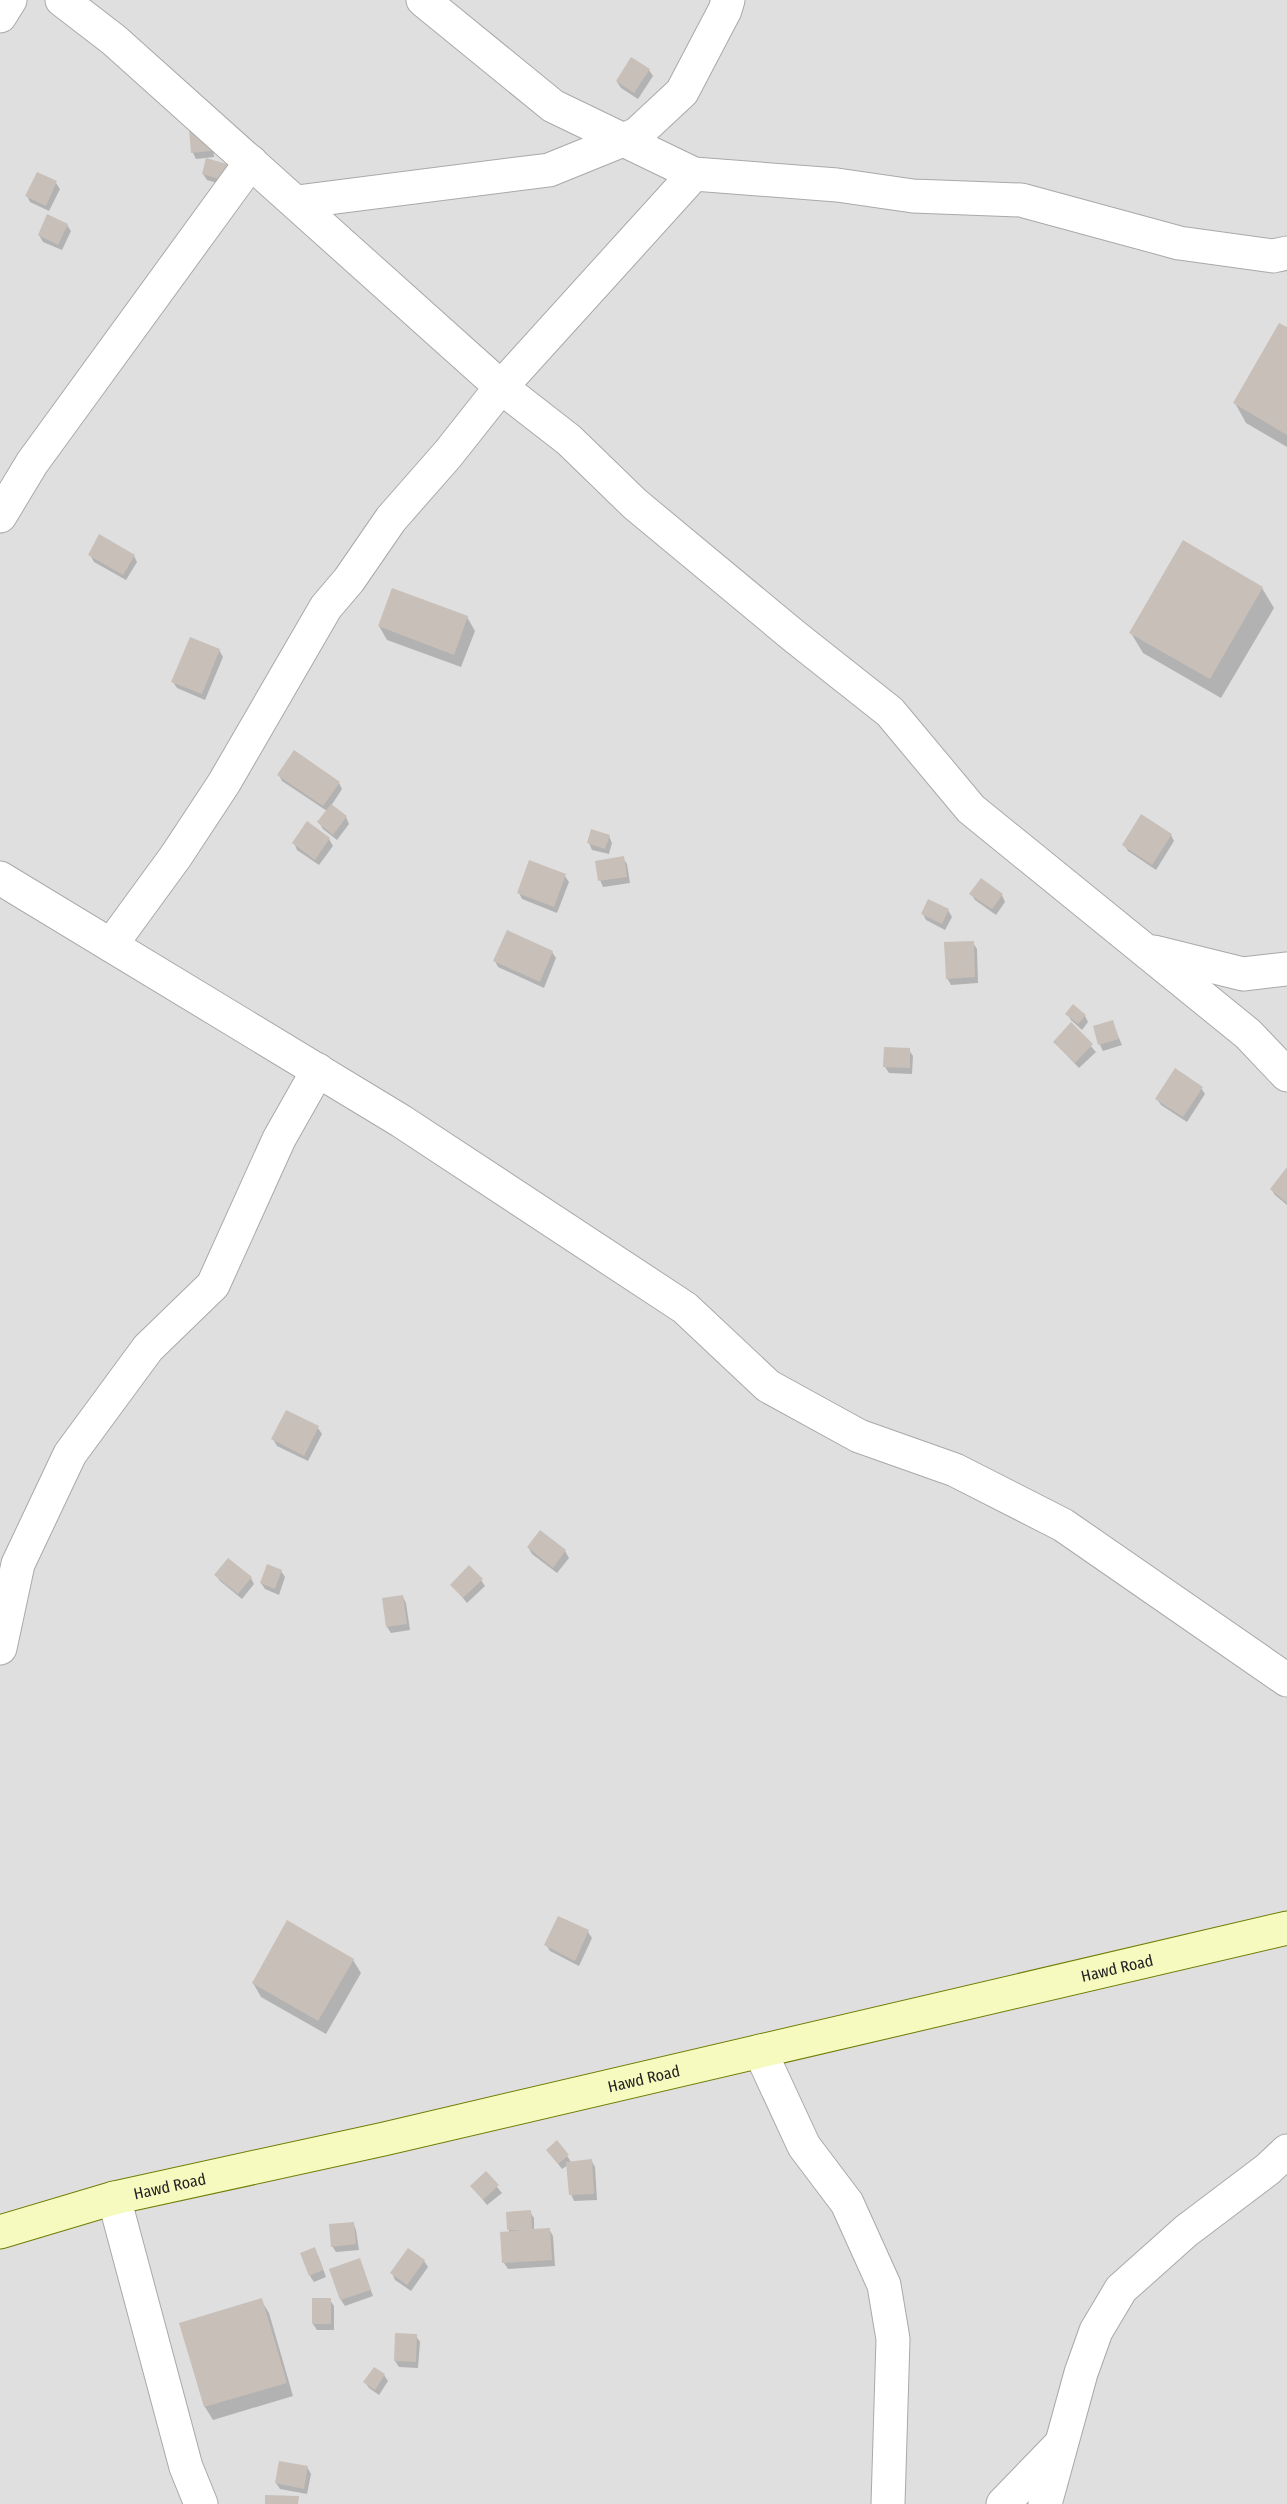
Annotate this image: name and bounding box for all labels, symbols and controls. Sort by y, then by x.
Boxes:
street label: Hawd Road [1079,1950,1155,1985]
street label: Hawd Road [606,2061,682,2096]
street label: Hawd Road [132,2169,208,2203]

